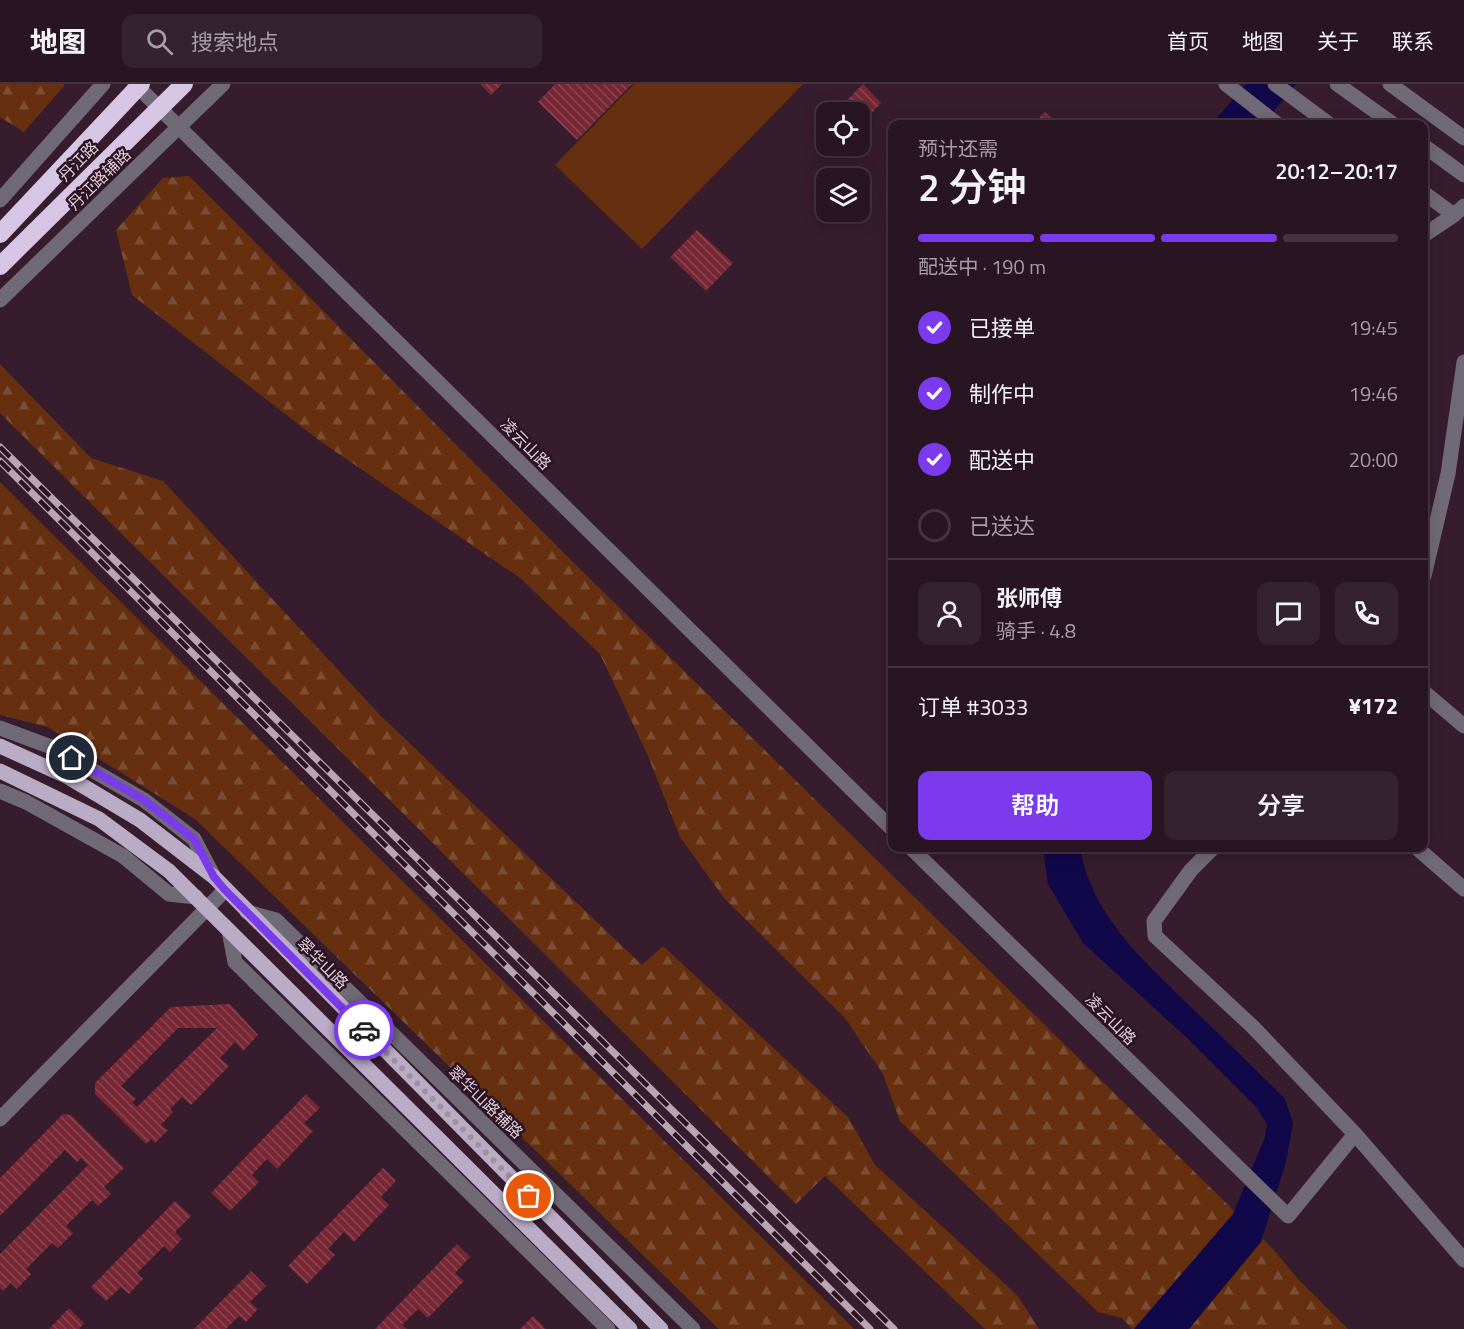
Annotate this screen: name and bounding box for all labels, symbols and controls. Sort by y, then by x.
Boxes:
search box [122,14,542,68]
text: 地图 [30,20,86,63]
icon: search [143,25,176,58]
text: 搜索地点 [191,25,279,59]
text: 首页 [1167,25,1209,57]
text: 地图 [1242,25,1284,57]
text: 关于 [1317,25,1359,57]
text: 联系 [1392,25,1434,57]
map controls [816,102,870,222]
button: locate [816,102,870,156]
text: 预计还需 [918,133,998,164]
street label: 丹江路 [53,136,103,186]
street label: 丹江路辅路 [62,143,136,215]
text: 20:12–20:17 [1275,154,1398,188]
text: 2 分钟 [918,157,1026,216]
button: layers [816,168,870,222]
text: 配送中 · 190 m [918,251,1046,282]
icon: check [918,311,951,344]
text: 已接单 [969,311,1035,345]
text: 19:45 [1349,312,1398,343]
icon: check [918,377,951,410]
text: 制作中 [969,377,1035,411]
text: 19:46 [1349,378,1398,409]
street label: 凌云山路 [495,413,557,475]
icon: check [918,443,951,476]
text: 配送中 [969,443,1035,477]
text: 20:00 [1349,444,1398,475]
text: 已送达 [969,509,1035,543]
text: 张师傅 [996,581,1062,615]
button: person [918,582,981,645]
button: chat [1257,582,1320,645]
button: phone [1335,582,1398,645]
text: 骑手 · 4.8 [996,615,1076,646]
text: ¥172 [1349,689,1398,723]
text: 订单 #3033 [918,690,1028,724]
pin [46,732,97,783]
icon: home [55,741,88,774]
button: 帮助 [918,771,1152,840]
button: 分享 [1164,771,1398,840]
street label: 翠华山路 [292,932,354,994]
street label: 凌云山路 [1080,988,1142,1050]
courier [334,1000,394,1060]
icon: car [348,1014,381,1047]
street label: 翠华山路辅路 [443,1060,529,1144]
pin [503,1170,554,1221]
icon: bag [512,1179,545,1212]

